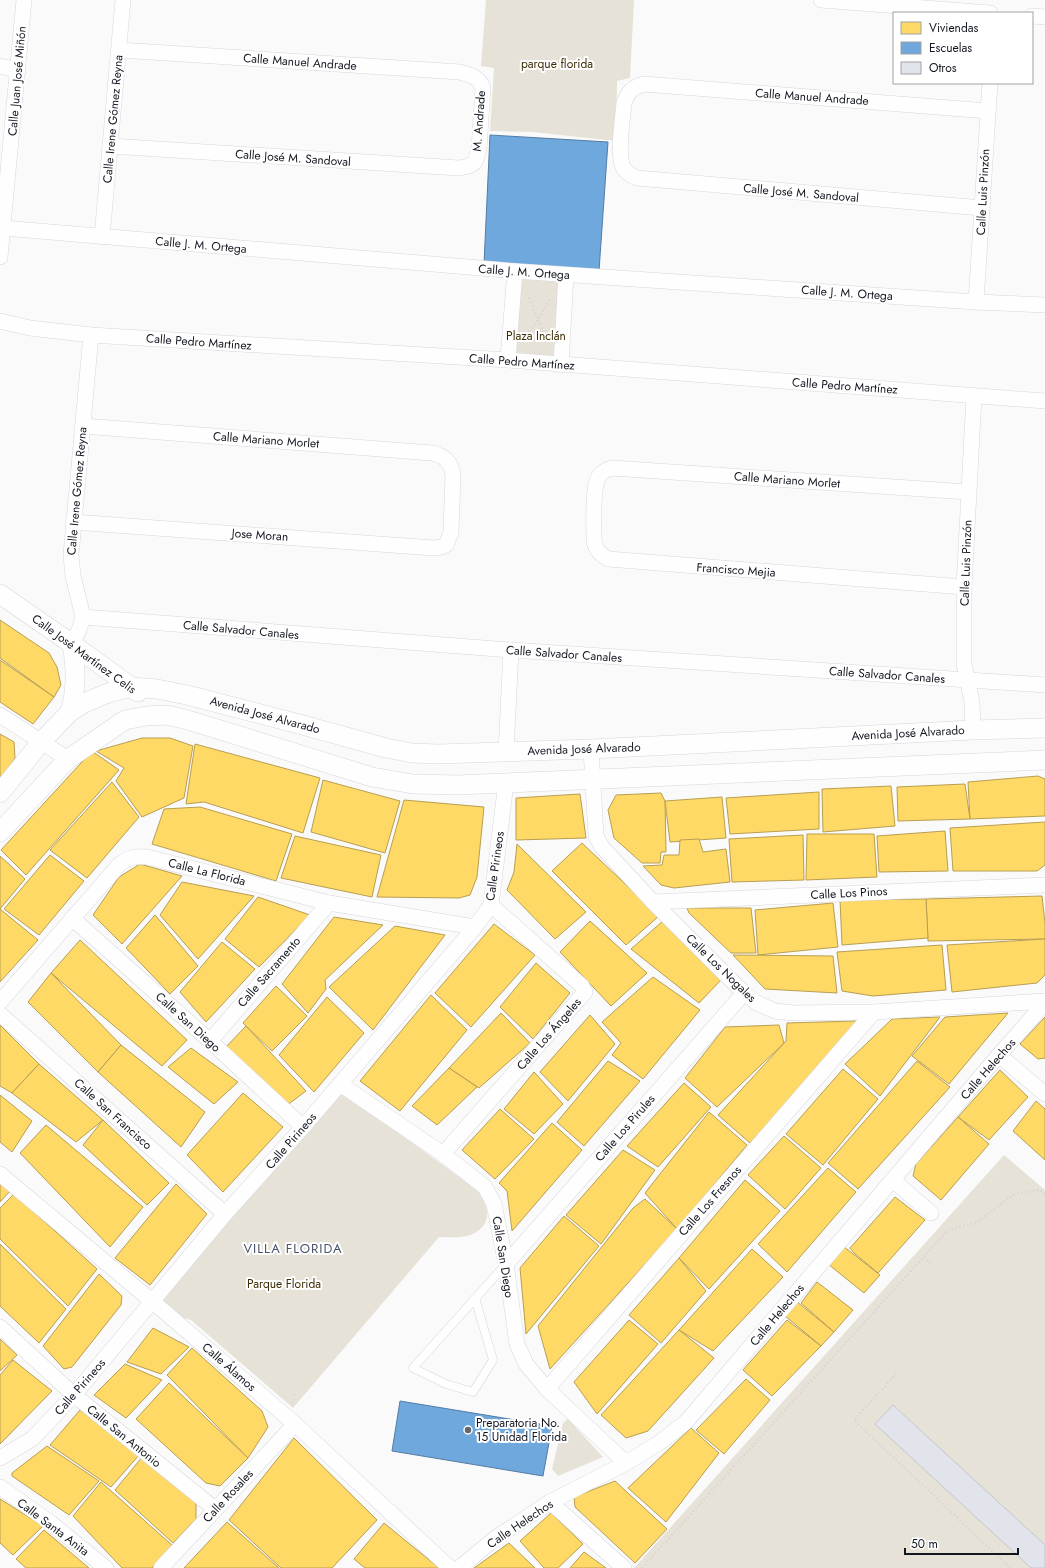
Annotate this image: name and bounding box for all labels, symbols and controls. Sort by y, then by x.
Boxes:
legend [893,12,1033,84]
text: Viviendas [929,19,979,37]
street label: Calle Juan José Miñón [3,25,31,137]
text: Escuelas [929,39,972,57]
street label: Calle Manuel Andrade [243,49,357,75]
street label: Calle Irene Gómez Reyna [98,54,128,184]
park label: parque florida [521,55,593,73]
text: Otros [929,59,957,77]
street label: Calle Manuel Andrade [755,84,869,110]
street label: M. Andrade [468,90,490,152]
street label: Calle José M. Sandoval [235,145,351,171]
street label: Calle Luis Pinzón [972,148,994,236]
street label: Calle José M. Sandoval [742,179,860,207]
street label: Calle J. M. Ortega [155,232,248,258]
street label: Calle J. M. Ortega [478,260,571,284]
street label: Calle J. M. Ortega [801,281,894,305]
park label: Plaza Inclán [506,327,566,345]
street label: Calle Pedro Martínez [145,329,253,355]
street label: Calle Pedro Martínez [468,349,576,375]
street label: Calle Pedro Martínez [791,373,899,399]
street label: Calle Irene Gómez Reyna [62,426,92,556]
street label: Calle Mariano Morlet [212,427,320,453]
street label: Calle Mariano Morlet [733,467,841,493]
street label: Calle Luis Pinzón [955,519,977,607]
street label: Jose Moran [229,524,289,546]
street label: Francisco Mejia [696,558,776,582]
street label: Calle José Martínez Celis [28,610,140,698]
street label: Calle Salvador Canales [182,616,300,644]
street label: Calle Salvador Canales [505,641,623,667]
street label: Calle Salvador Canales [828,662,946,688]
street label: Avenida José Alvarado [208,692,322,738]
street label: Avenida José Alvarado [851,721,965,745]
street label: Avenida José Alvarado [527,738,641,760]
street label: Calle Pirineos [481,830,509,902]
street label: Calle La Florida [166,854,248,890]
street label: Calle Los Pinos [810,882,888,904]
street label: Calle Los Nogales [682,930,760,1007]
street label: Calle Sacramento [233,932,305,1011]
street label: Calle San Diego [151,988,225,1057]
street label: Calle Los Ángeles [512,994,586,1074]
street label: Calle Helechos [956,1034,1020,1104]
street label: Calle San Francisco [70,1074,156,1154]
street label: Calle Los Pirules [591,1090,659,1165]
street label: Calle Pirineos [261,1109,321,1173]
street label: Calle Los Fresnos [674,1162,746,1240]
street label: Calle San Diego [488,1215,518,1300]
district label: VILLA FLORIDA [243,1239,343,1258]
park label: Parque Florida [247,1275,321,1293]
street label: Calle Helechos [746,1280,809,1350]
street label: Calle Álamos [198,1338,260,1396]
street label: Calle Pirineos [50,1355,110,1419]
street label: Calle San Antonio [83,1400,165,1472]
place label: Preparatoria No. 15 Unidad Florida [476,1414,567,1446]
marker: Preparatoria No. 15 Unidad Florida [463,1425,473,1435]
street label: Calle Rosales [199,1465,258,1527]
street label: Calle Santa Anita [13,1494,93,1560]
street label: Calle Helechos [483,1495,557,1553]
scale bar [905,1530,1018,1556]
text: 50 m [911,1535,938,1553]

